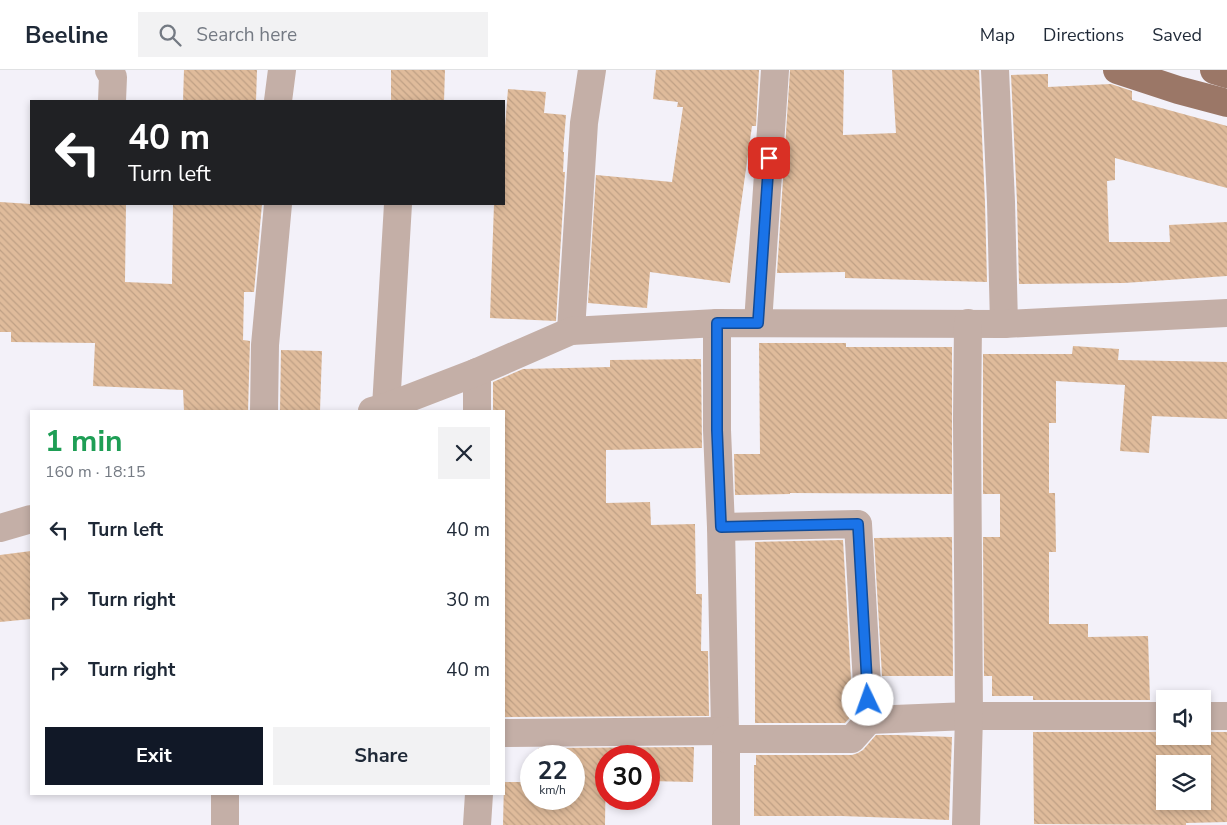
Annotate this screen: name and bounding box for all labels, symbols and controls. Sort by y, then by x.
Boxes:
search box [138,12,488,57]
text: Beeline [25,19,108,51]
icon: search [156,21,184,49]
text: Search here [196,22,297,48]
text: Map [980,23,1015,47]
text: Directions [1043,23,1124,47]
text: Saved [1152,23,1202,47]
text: 40 m [128,114,210,161]
icon: left [45,120,110,185]
pin [748,137,790,179]
icon: arrive [755,144,783,172]
text: Turn left [128,159,211,189]
text: 1 min [45,421,123,462]
button: close [438,427,490,479]
text: 160 m · 18:15 [45,461,146,483]
icon: left [45,516,73,544]
text: Turn left [88,517,163,543]
text: 40 m [446,517,490,543]
icon: right [45,586,73,614]
text: Turn right [88,587,175,613]
text: 30 m [446,587,490,613]
icon: right [45,656,73,684]
text: Turn right [88,657,175,683]
text: 40 m [446,657,490,683]
position arrow [841,673,893,725]
map controls [1156,690,1211,810]
button: sound [1156,690,1211,745]
button: Exit [45,727,263,785]
button: Share [273,727,490,785]
speed limit sign: 30 [595,745,660,810]
text: 22 [537,754,568,788]
button: layers [1156,755,1211,810]
text: km/h [539,782,566,798]

